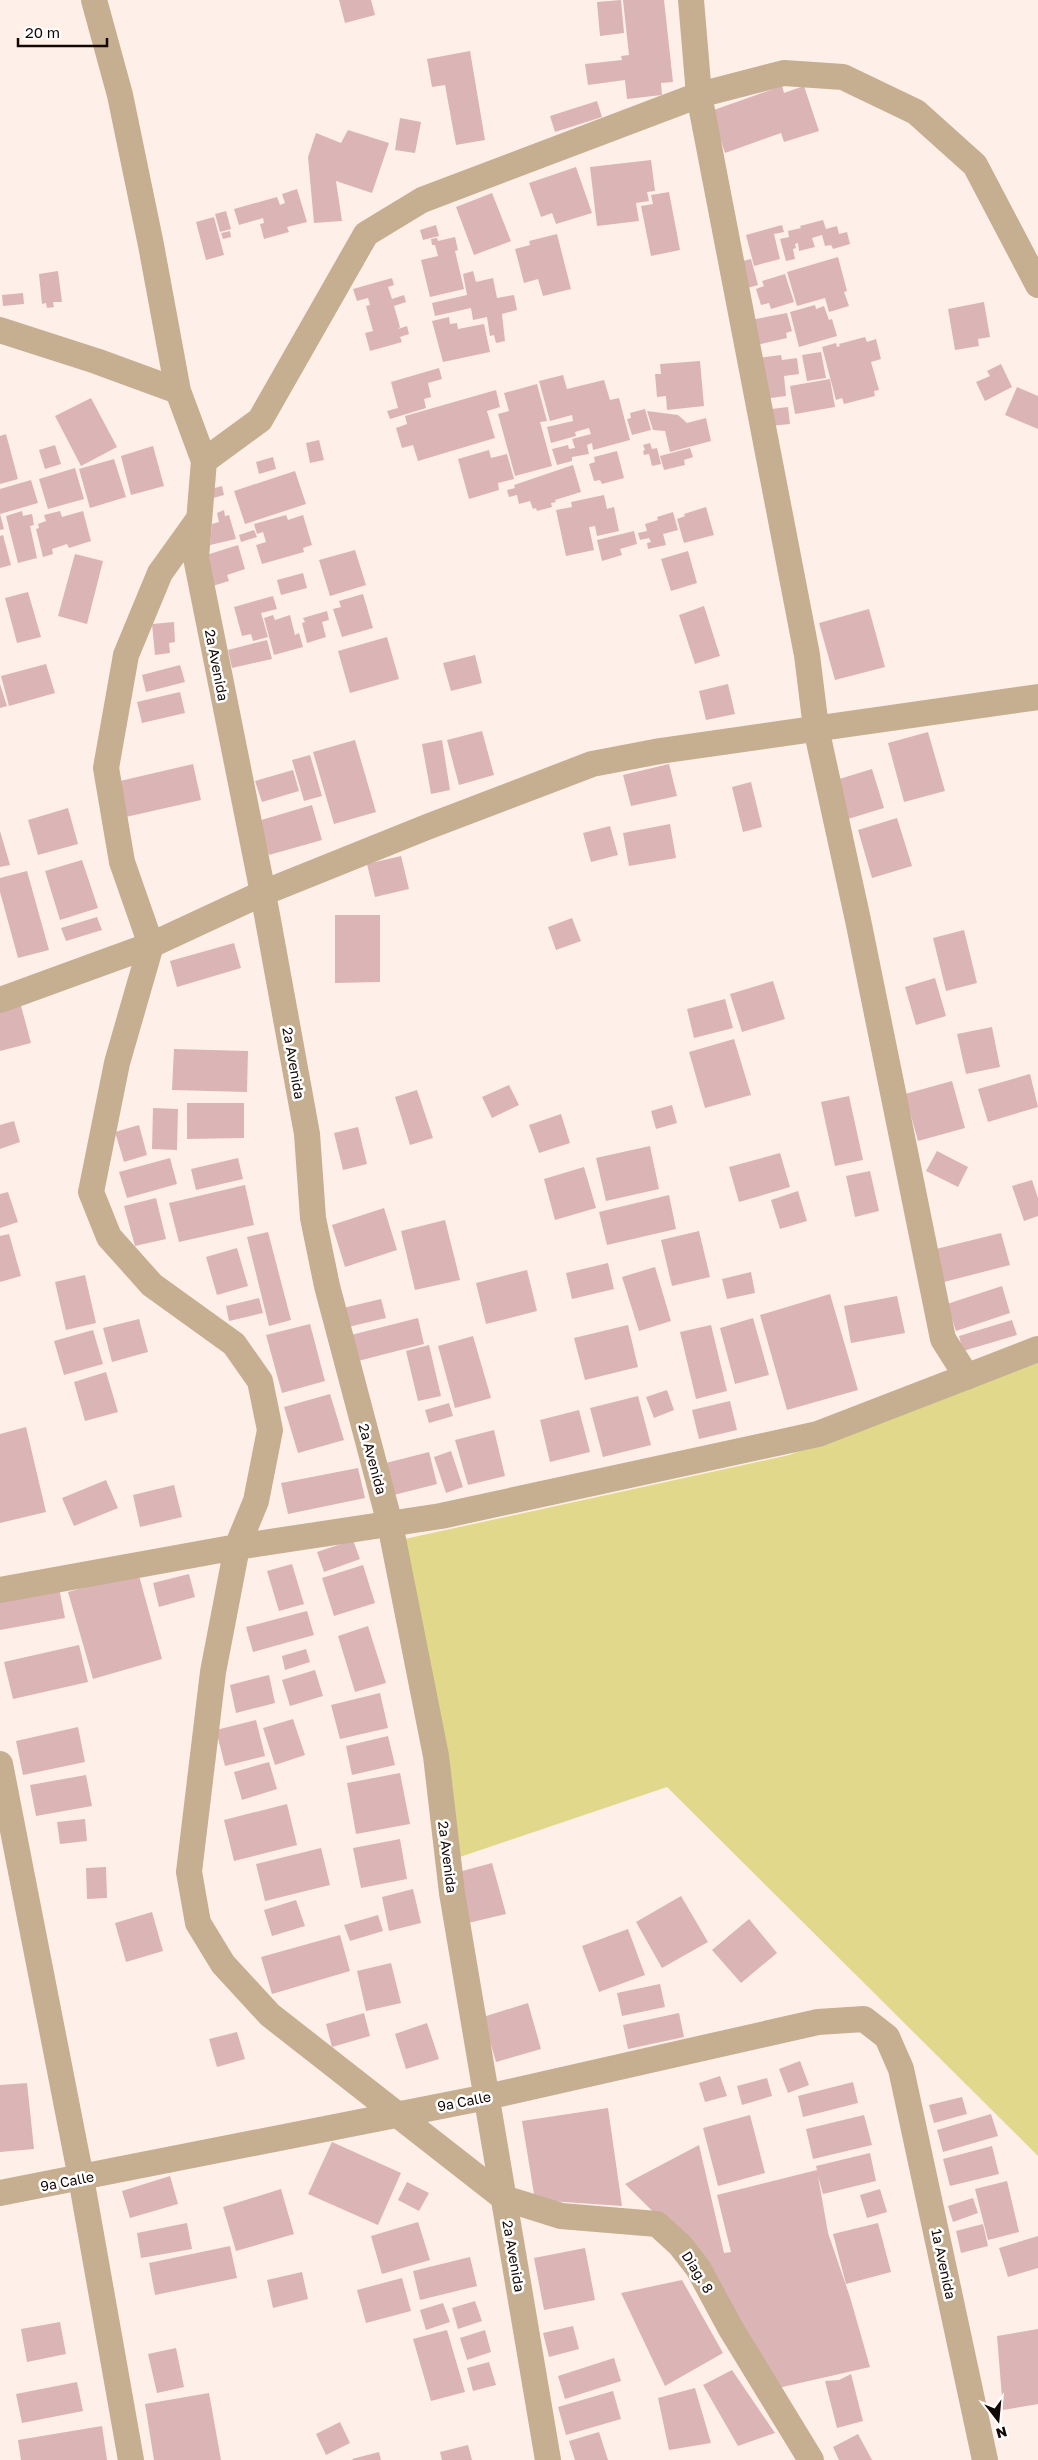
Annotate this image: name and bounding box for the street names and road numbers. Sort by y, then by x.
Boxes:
street label: 2a Avenida [202,628,232,702]
street label: 2a Avenida [279,1026,309,1100]
street label: 2a Avenida [355,1422,391,1496]
street label: 2a Avenida [435,1820,461,1894]
street label: 9a Calle [436,2087,492,2115]
street label: 9a Calle [39,2167,95,2195]
street label: 2a Avenida [499,2219,529,2293]
street label: 1a Avenida [928,2227,960,2301]
street label: Diag. 8 [679,2248,717,2296]

